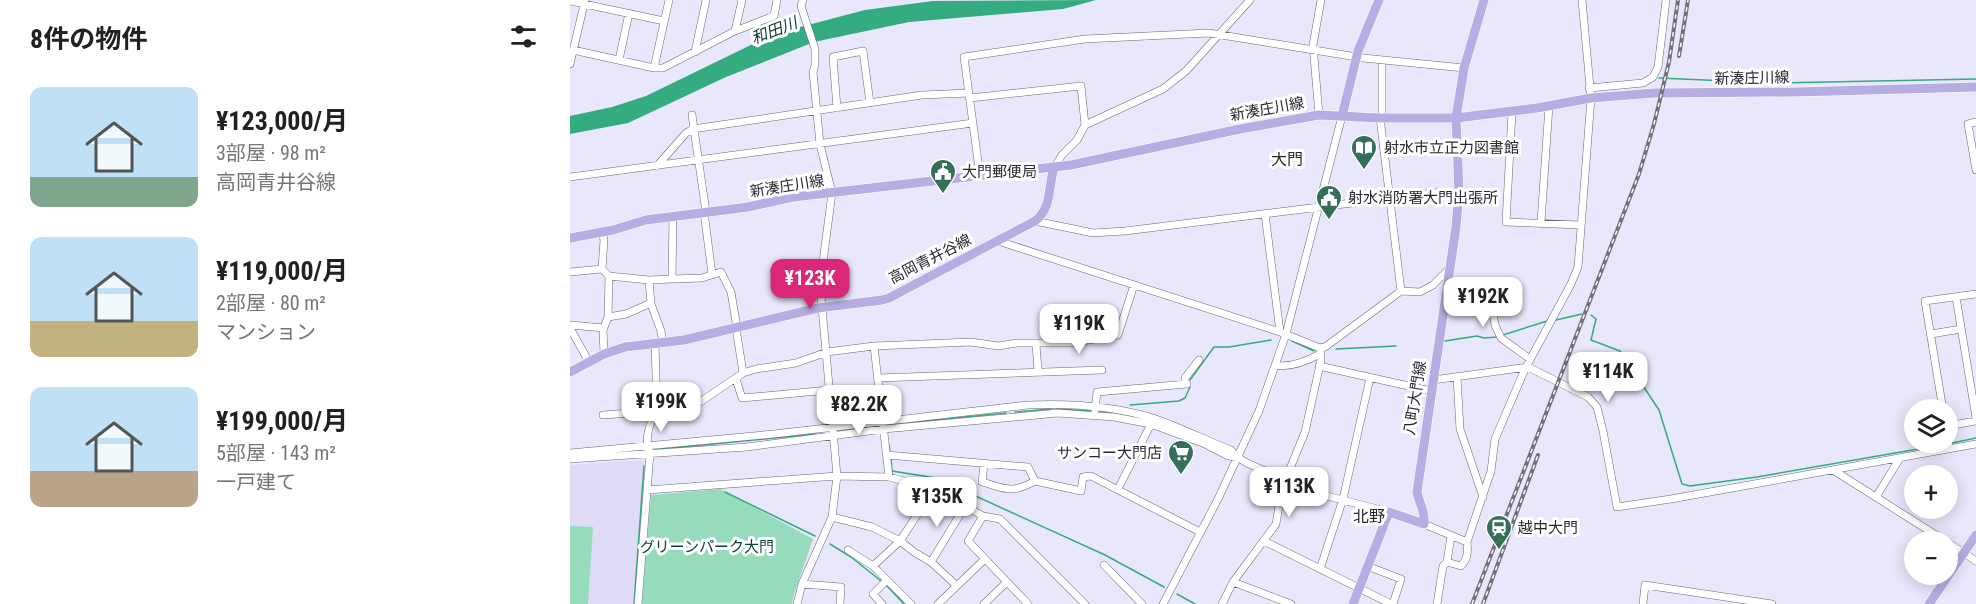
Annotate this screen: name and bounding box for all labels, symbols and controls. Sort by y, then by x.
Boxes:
water label: 和田川 [748,12,802,48]
icon: filters [507,20,540,53]
text: 8件の物件 [30,24,147,54]
street label: 新湊庄川線 [1714,68,1790,88]
street label: 新湊庄川線 [1228,94,1306,124]
text: ¥123,000/月 [216,106,348,136]
icon: home [78,111,150,183]
library icon: 射水市立正力図書館 [1349,133,1379,171]
place label: 射水市立正力図書館 [1384,139,1519,157]
text: 3部屋 · 98 m² [216,141,326,165]
district label: 大門 [1271,150,1303,169]
public building icon: 大門郵便局 [928,157,958,195]
place label: 大門郵便局 [962,163,1037,181]
text: 高岡青井谷線 [216,170,336,194]
street label: 新湊庄川線 [749,171,825,201]
public building icon: 射水消防署大門出張所 [1314,183,1344,221]
place label: 射水消防署大門出張所 [1348,189,1498,207]
street label: 高岡青井谷線 [886,231,974,287]
text: ¥119,000/月 [216,256,348,286]
pin: ¥123K [768,259,852,310]
icon: home [78,261,150,333]
text: ¥123K [785,266,835,290]
pin: ¥192K [1441,277,1525,328]
text: ¥192K [1458,284,1508,308]
text: 2部屋 · 80 m² [216,291,326,315]
pin: ¥119K [1037,304,1121,355]
text: ¥119K [1054,311,1104,335]
text: マンション [216,320,316,344]
pin: ¥114K [1566,352,1650,403]
text: ¥114K [1583,359,1633,383]
street label: 八町大門線 [1400,360,1430,436]
pin: ¥199K [619,382,703,433]
pin: ¥82.2K [810,385,908,436]
text: ¥199K [636,389,686,413]
text: ¥82.2K [831,392,887,416]
map controls [1904,399,1958,585]
button: layers [1904,399,1958,453]
text: ¥199,000/月 [216,406,348,436]
icon: home [78,411,150,483]
supermarket icon: サンコー大門店 [1166,438,1196,476]
text: 5部屋 · 143 m² [216,441,336,465]
place label: サンコー大門店 [1057,444,1162,462]
button: + [1904,465,1958,519]
pin: ¥113K [1247,467,1331,518]
text: 一戸建て [216,470,296,494]
text: ¥113K [1264,474,1314,498]
pin: ¥135K [895,477,979,528]
text: ¥135K [912,484,962,508]
district label: 北野 [1353,507,1385,526]
station icon: 越中大門 [1484,513,1514,551]
place label: 越中大門 [1517,519,1578,537]
button: − [1904,531,1958,585]
park label: グリーンパーク大門 [640,538,774,556]

